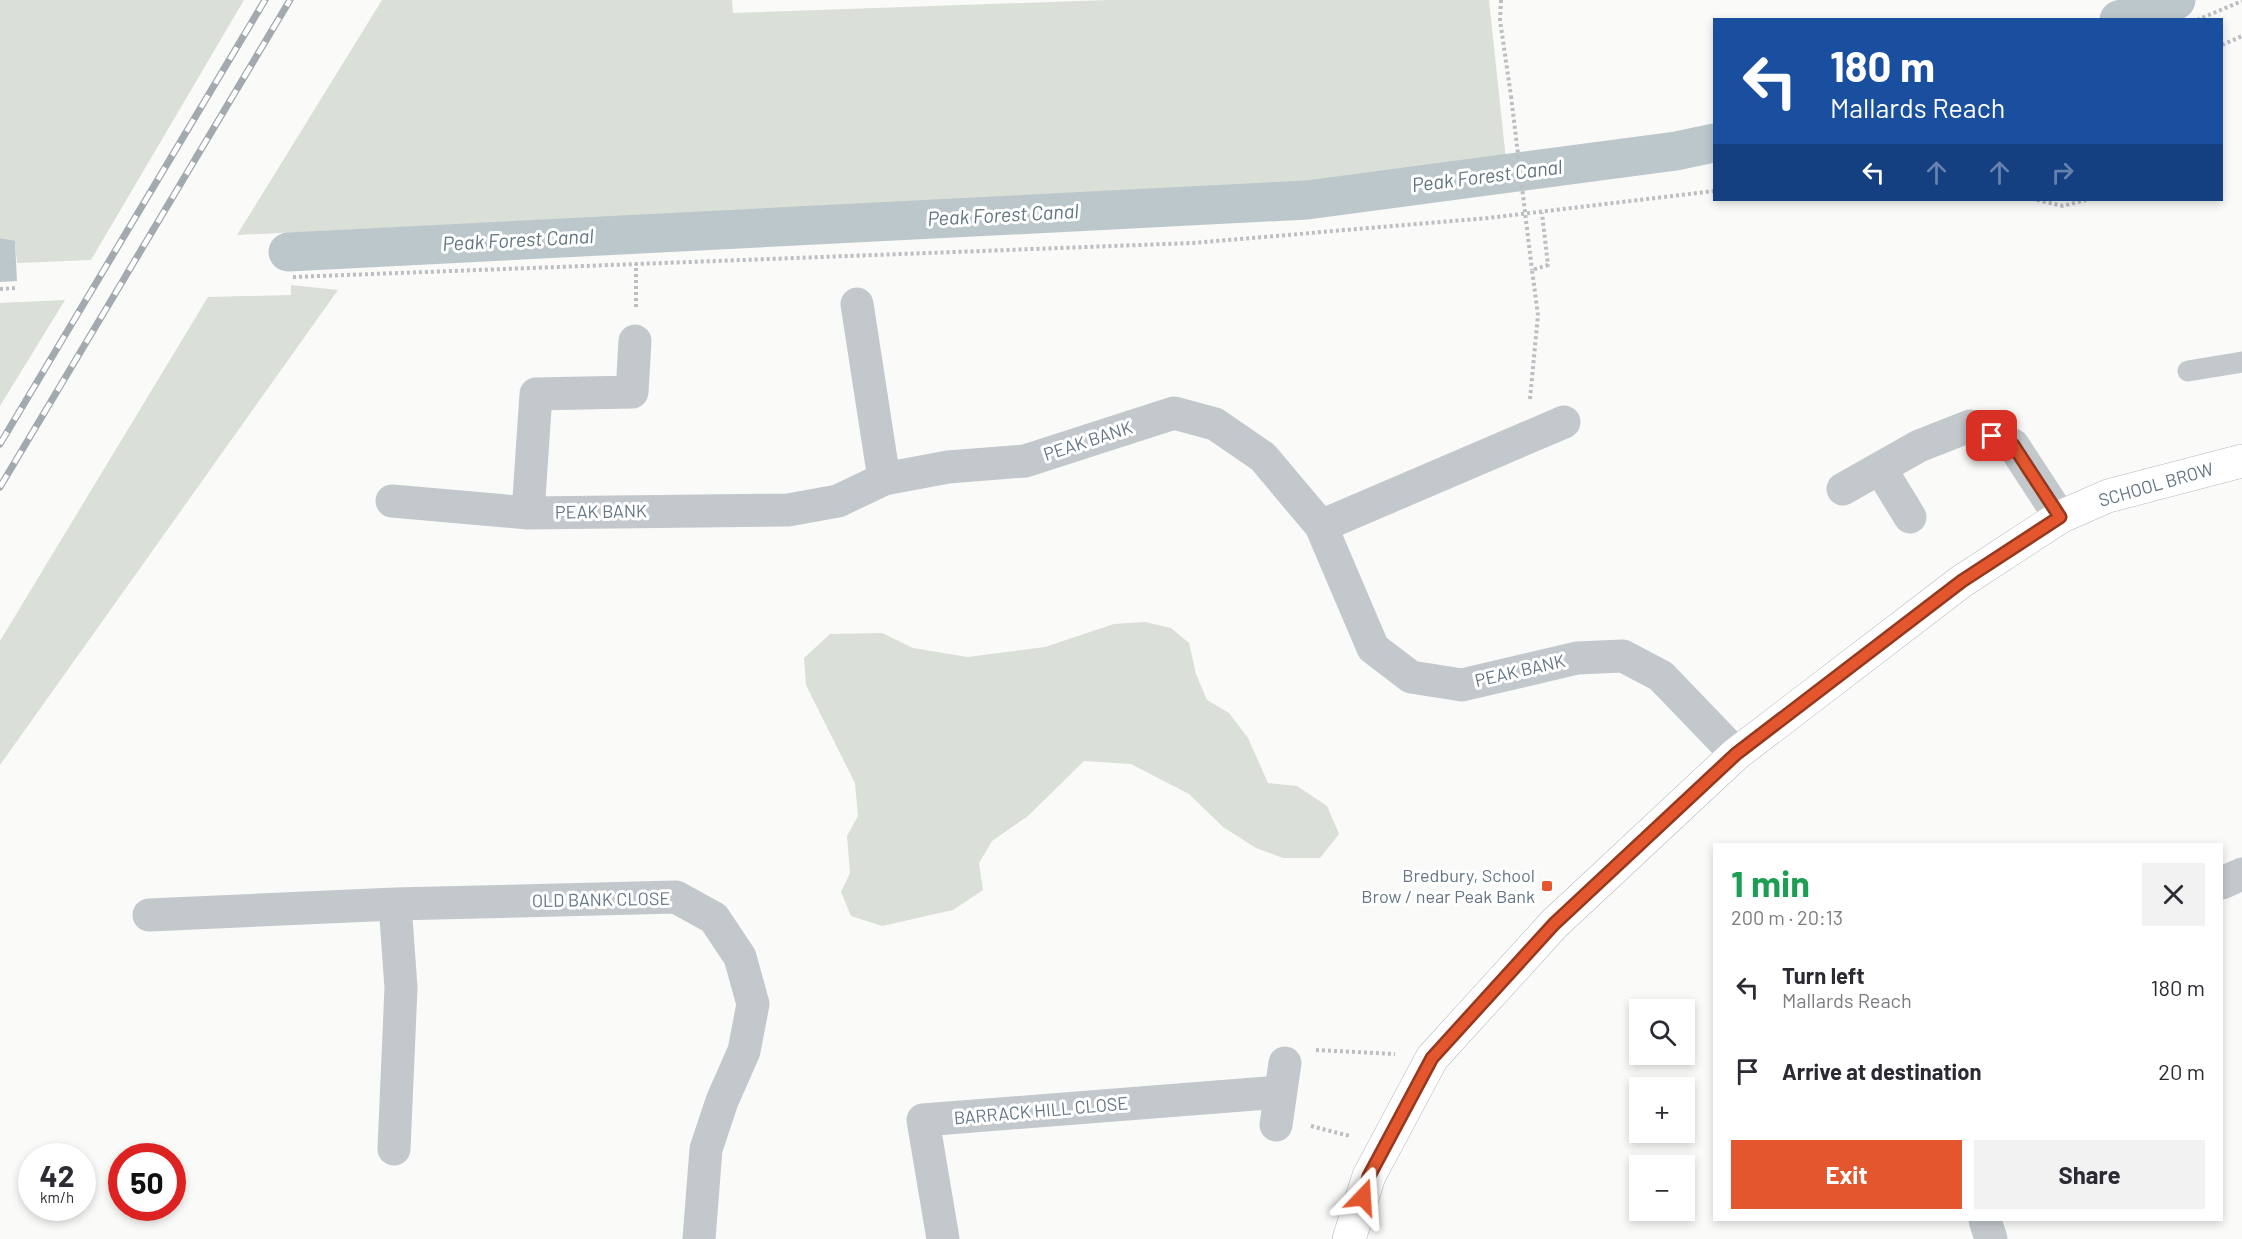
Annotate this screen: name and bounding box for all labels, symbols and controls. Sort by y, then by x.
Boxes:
text: 180 m [1830,40,1935,90]
icon: left [1731,42,1809,120]
text: Mallards Reach [1830,91,2005,123]
water label: Peak Forest Canal [1410,154,1564,196]
icon: left [1857,156,1890,189]
icon: ahead [1920,156,1953,189]
icon: ahead [1983,156,2016,189]
icon: right [2046,156,2079,189]
water label: Peak Forest Canal [927,198,1080,230]
water label: Peak Forest Canal [442,223,595,255]
pin [1966,410,2017,461]
street label: PEAK BANK [1041,415,1135,465]
icon: arrive [1975,419,2008,452]
street label: SCHOOL BROW [2096,457,2216,511]
street label: PEAK BANK [555,499,647,523]
street label: PEAK BANK [1472,649,1567,691]
text: 1 min [1731,861,1810,904]
button: close [2142,863,2205,926]
place label: Bredbury, School Brow / near Peak Bank [1361,864,1535,907]
marker: Bredbury, School Brow / near Peak Bank [1540,879,1554,893]
street label: OLD BANK CLOSE [532,887,670,911]
text: 200 m · 20:13 [1731,905,1843,929]
text: Turn left [1782,962,1865,988]
icon: left [1731,971,1764,1004]
text: 180 m [2151,974,2205,1000]
text: Mallards Reach [1782,988,1912,1012]
map controls [1629,999,1695,1221]
button: search [1629,999,1695,1065]
icon: arrive [1731,1055,1764,1088]
text: Arrive at destination [1782,1058,1981,1084]
text: 20 m [2158,1058,2205,1084]
button: + [1629,1077,1695,1143]
street label: BARRACK HILL CLOSE [953,1091,1129,1129]
button: Exit [1731,1140,1962,1209]
button: Share [1974,1140,2205,1209]
speed limit sign: 50 [108,1143,186,1221]
button: − [1629,1155,1695,1221]
text: 42 [40,1157,74,1193]
position arrow [1331,1165,1395,1229]
text: km/h [40,1188,74,1206]

